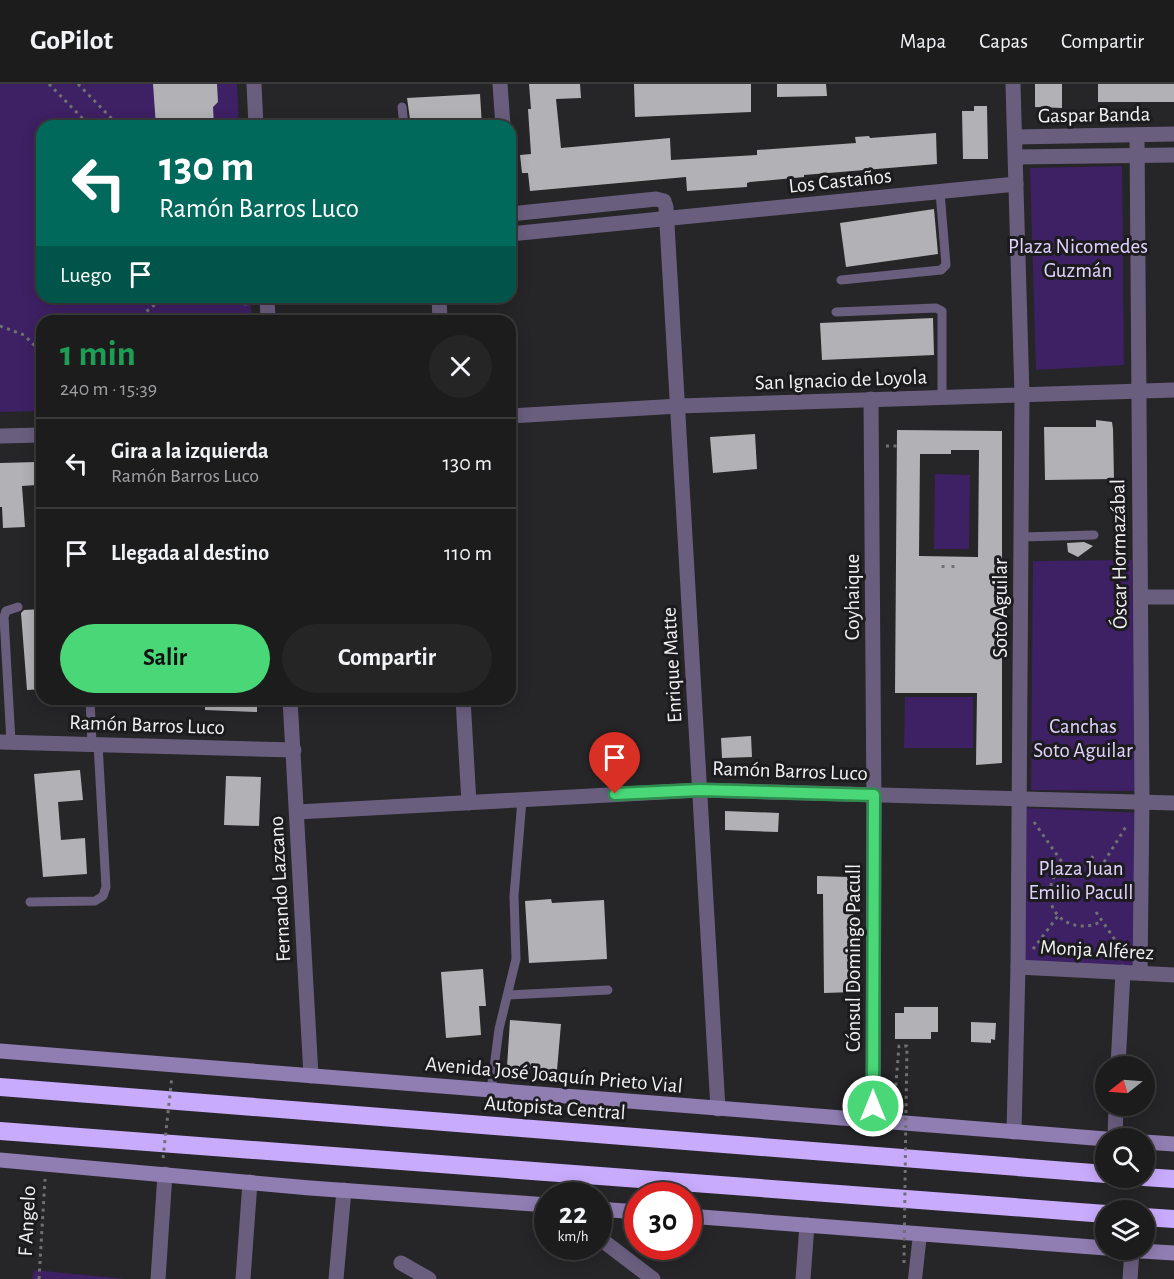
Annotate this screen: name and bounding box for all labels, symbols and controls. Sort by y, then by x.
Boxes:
text: GoPilot [30,27,113,55]
text: Mapa [900,31,946,52]
text: Capas [979,31,1028,52]
text: Compartir [1061,31,1144,52]
street label: Gaspar Banda [1038,104,1151,126]
icon: left [60,144,138,222]
text: 130 m [159,146,254,188]
street label: Los Castaños [787,165,893,197]
text: Ramón Barros Luco [159,195,359,222]
park label: Plaza Nicomedes Guzmán [1008,236,1148,281]
icon: arrive [124,258,157,291]
text: Luego [60,264,112,286]
button: close [429,335,492,398]
text: 1 min [60,336,136,372]
street label: San Ignacio de Loyola [754,366,928,394]
text: 240 m · 15:39 [60,379,157,399]
text: Gira a la izquierda [111,440,269,462]
icon: left [60,447,93,480]
text: 130 m [443,452,492,474]
text: Ramón Barros Luco [111,466,259,486]
street label: Óscar Hormazábal [1105,479,1131,629]
icon: arrive [60,537,93,570]
text: Llegada al destino [111,542,269,564]
text: 110 m [444,542,492,564]
street label: Coyhaique [842,554,863,640]
street label: Soto Aguilar [990,558,1011,658]
street label: Enrique Matte [658,607,686,723]
button: Salir [60,624,270,693]
button: Compartir [282,624,492,693]
street label: Ramón Barros Luco [69,712,225,738]
park label: Canchas Soto Aguilar [1033,716,1133,761]
pin [589,732,640,794]
icon: arrive [598,741,631,774]
street label: Ramón Barros Luco [712,758,868,784]
street label: Fernando Lazcano [266,816,294,962]
park label: Plaza Juan Emilio Pacull [1028,858,1134,903]
street label: Cónsul Domingo Pacull [843,864,864,1052]
street label: Monja Alférez [1040,937,1154,963]
street label: Avenida José Joaquín Prieto Vial [424,1053,684,1097]
north arrow [1095,1056,1155,1116]
map controls [1095,1056,1155,1260]
position arrow [841,1074,905,1138]
street label: Autopista Central [484,1093,626,1123]
button: search [1095,1128,1155,1188]
speed limit sign: 30 [624,1182,702,1260]
street label: F Angelo [15,1185,39,1257]
text: 22 [559,1199,587,1229]
button: layers [1095,1200,1155,1260]
text: km/h [558,1229,588,1244]

